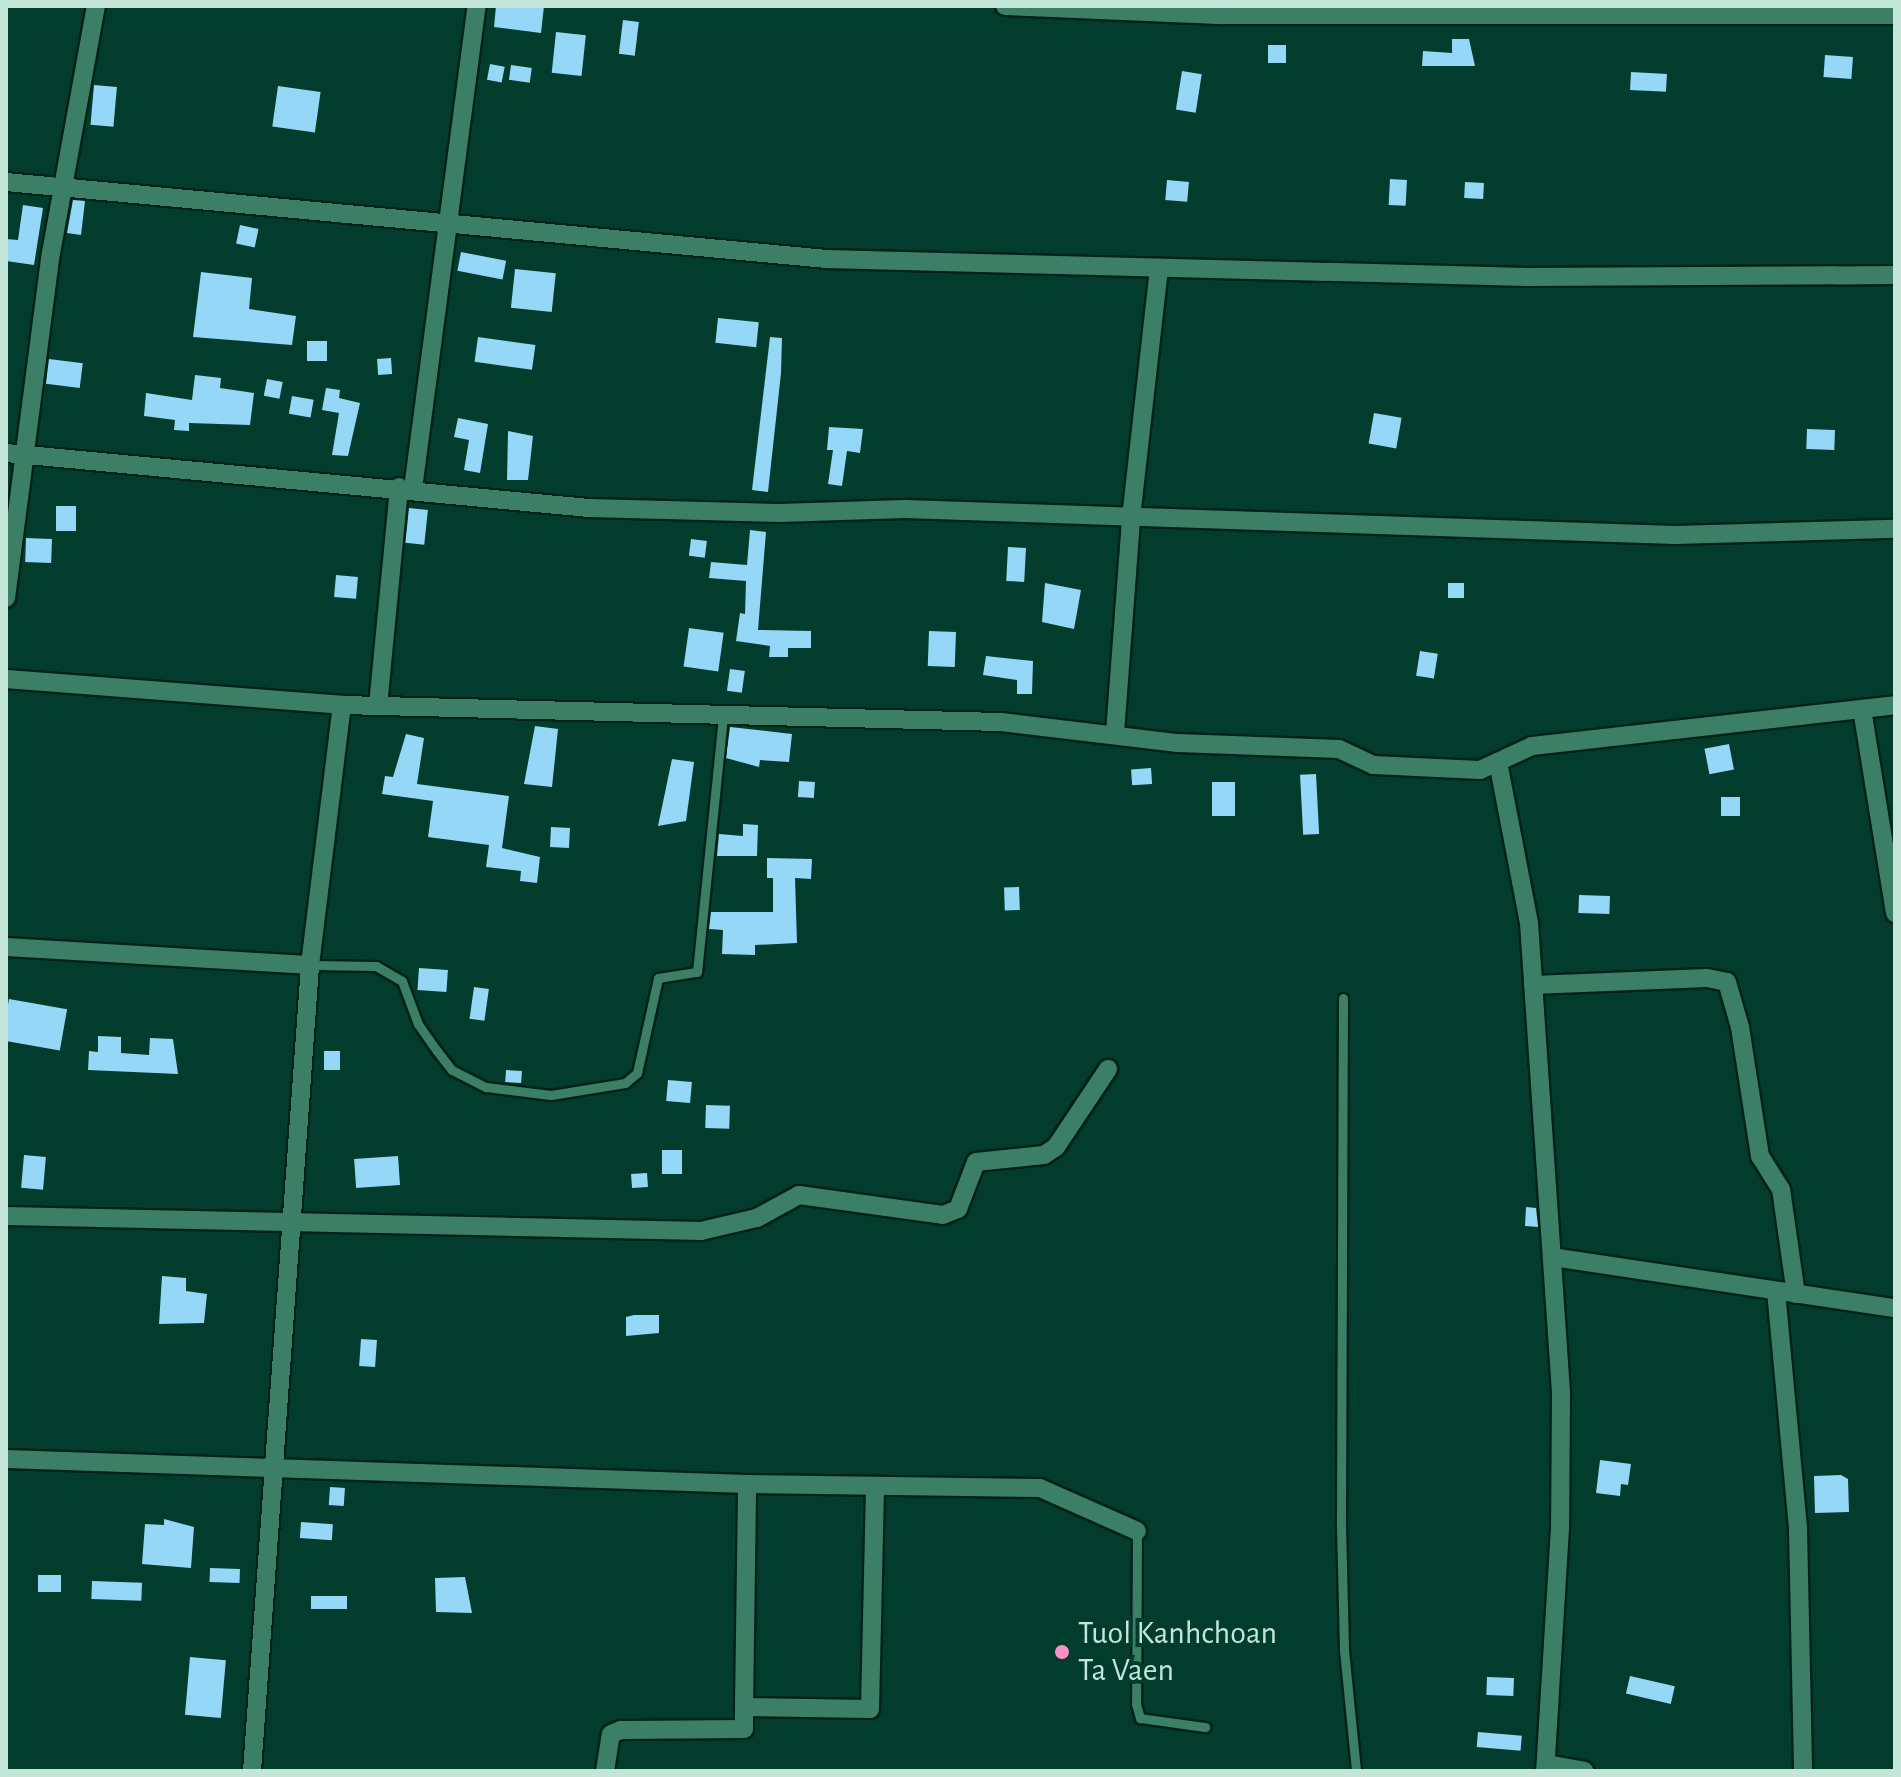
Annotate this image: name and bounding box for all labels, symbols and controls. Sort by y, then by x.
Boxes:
place label: Tuol Kanhchoan Ta Vaen [1078,1615,1277,1690]
marker: Tuol Kanhchoan Ta Vaen [1053,1643,1071,1661]

